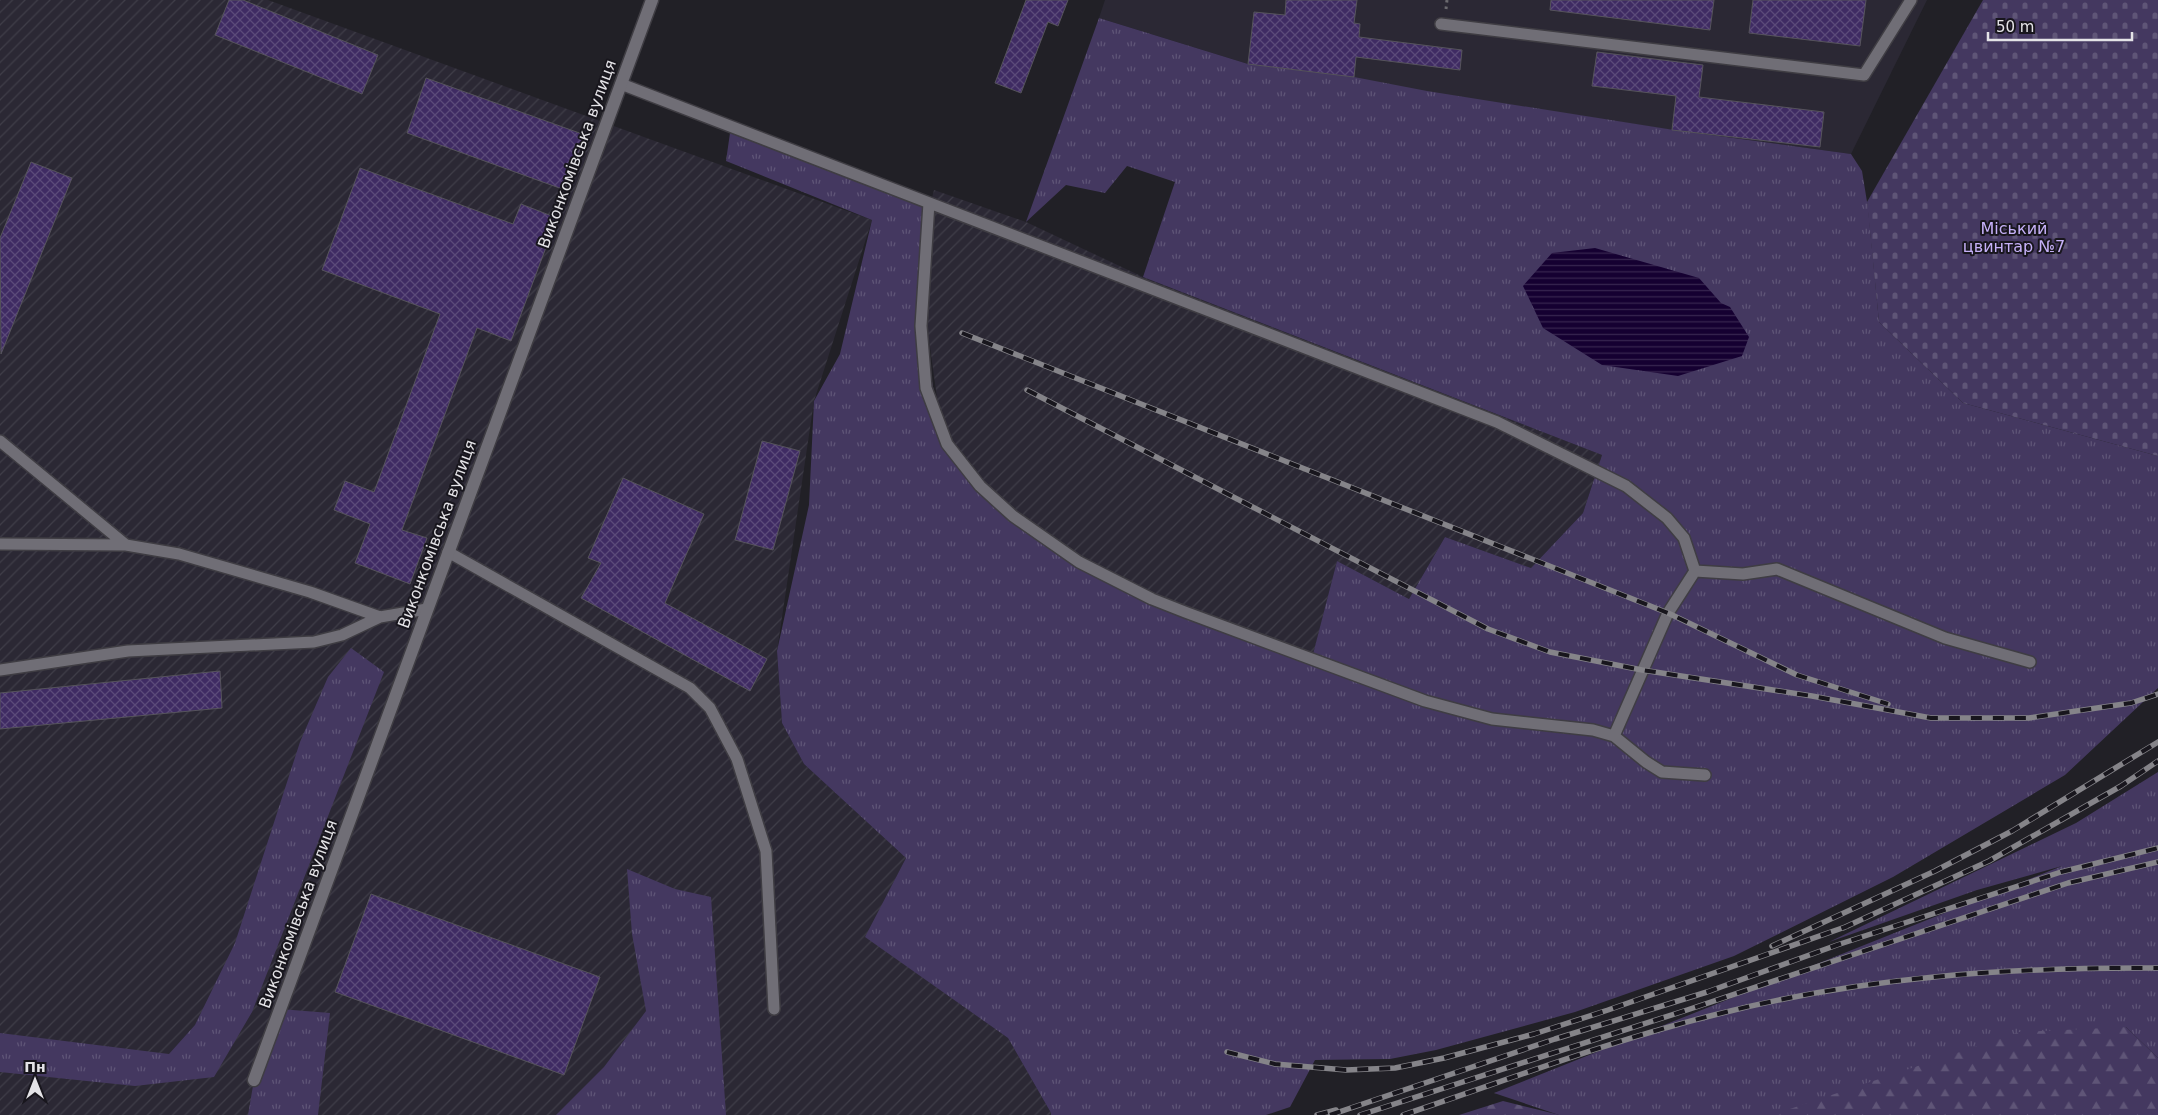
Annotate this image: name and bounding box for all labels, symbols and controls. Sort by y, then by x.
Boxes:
scale bar [1988,10,2132,42]
text: 50 m [1996,18,2034,36]
street label: Виконкомівська вулиця [534,57,620,251]
park label: Міський цвинтар №7 [1963,219,2065,256]
street label: Виконкомівська вулиця [394,437,480,631]
street label: Виконкомівська вулиця [255,817,341,1011]
north arrow [10,1055,60,1105]
text: Пн [24,1059,46,1075]

